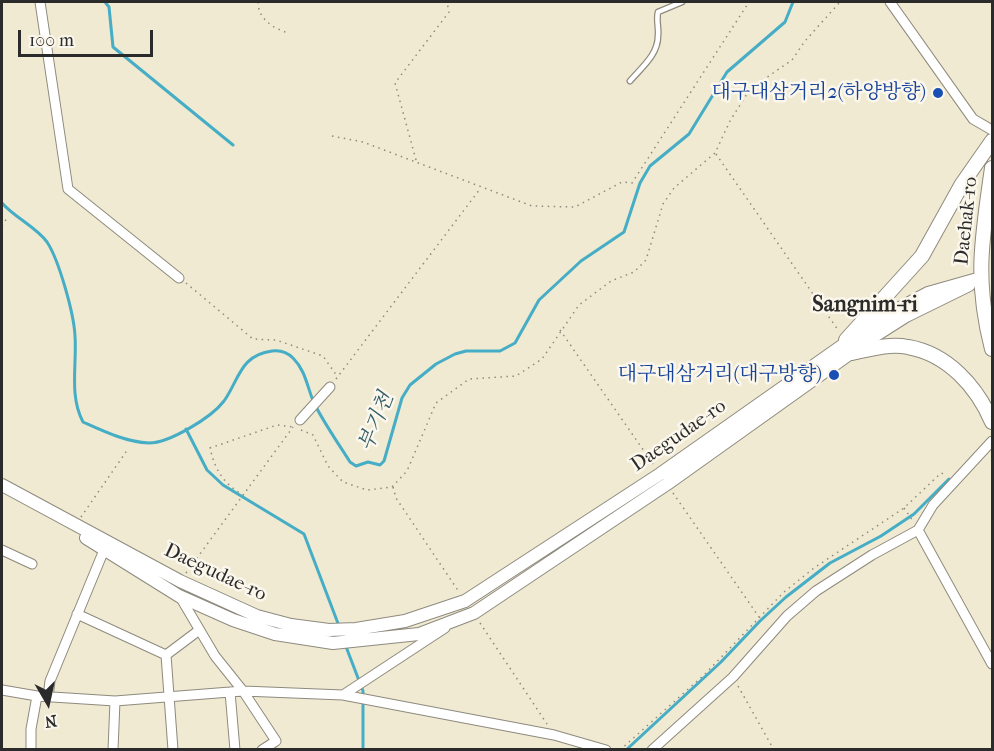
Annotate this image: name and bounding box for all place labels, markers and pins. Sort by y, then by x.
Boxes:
place label: 대구대삼거리2(하양방향) [711,81,926,105]
marker: 대구대삼거리2(하양방향) [931,86,945,100]
place label: 대구대삼거리(대구방향) [618,363,822,387]
marker: 대구대삼거리(대구방향) [827,368,841,382]

